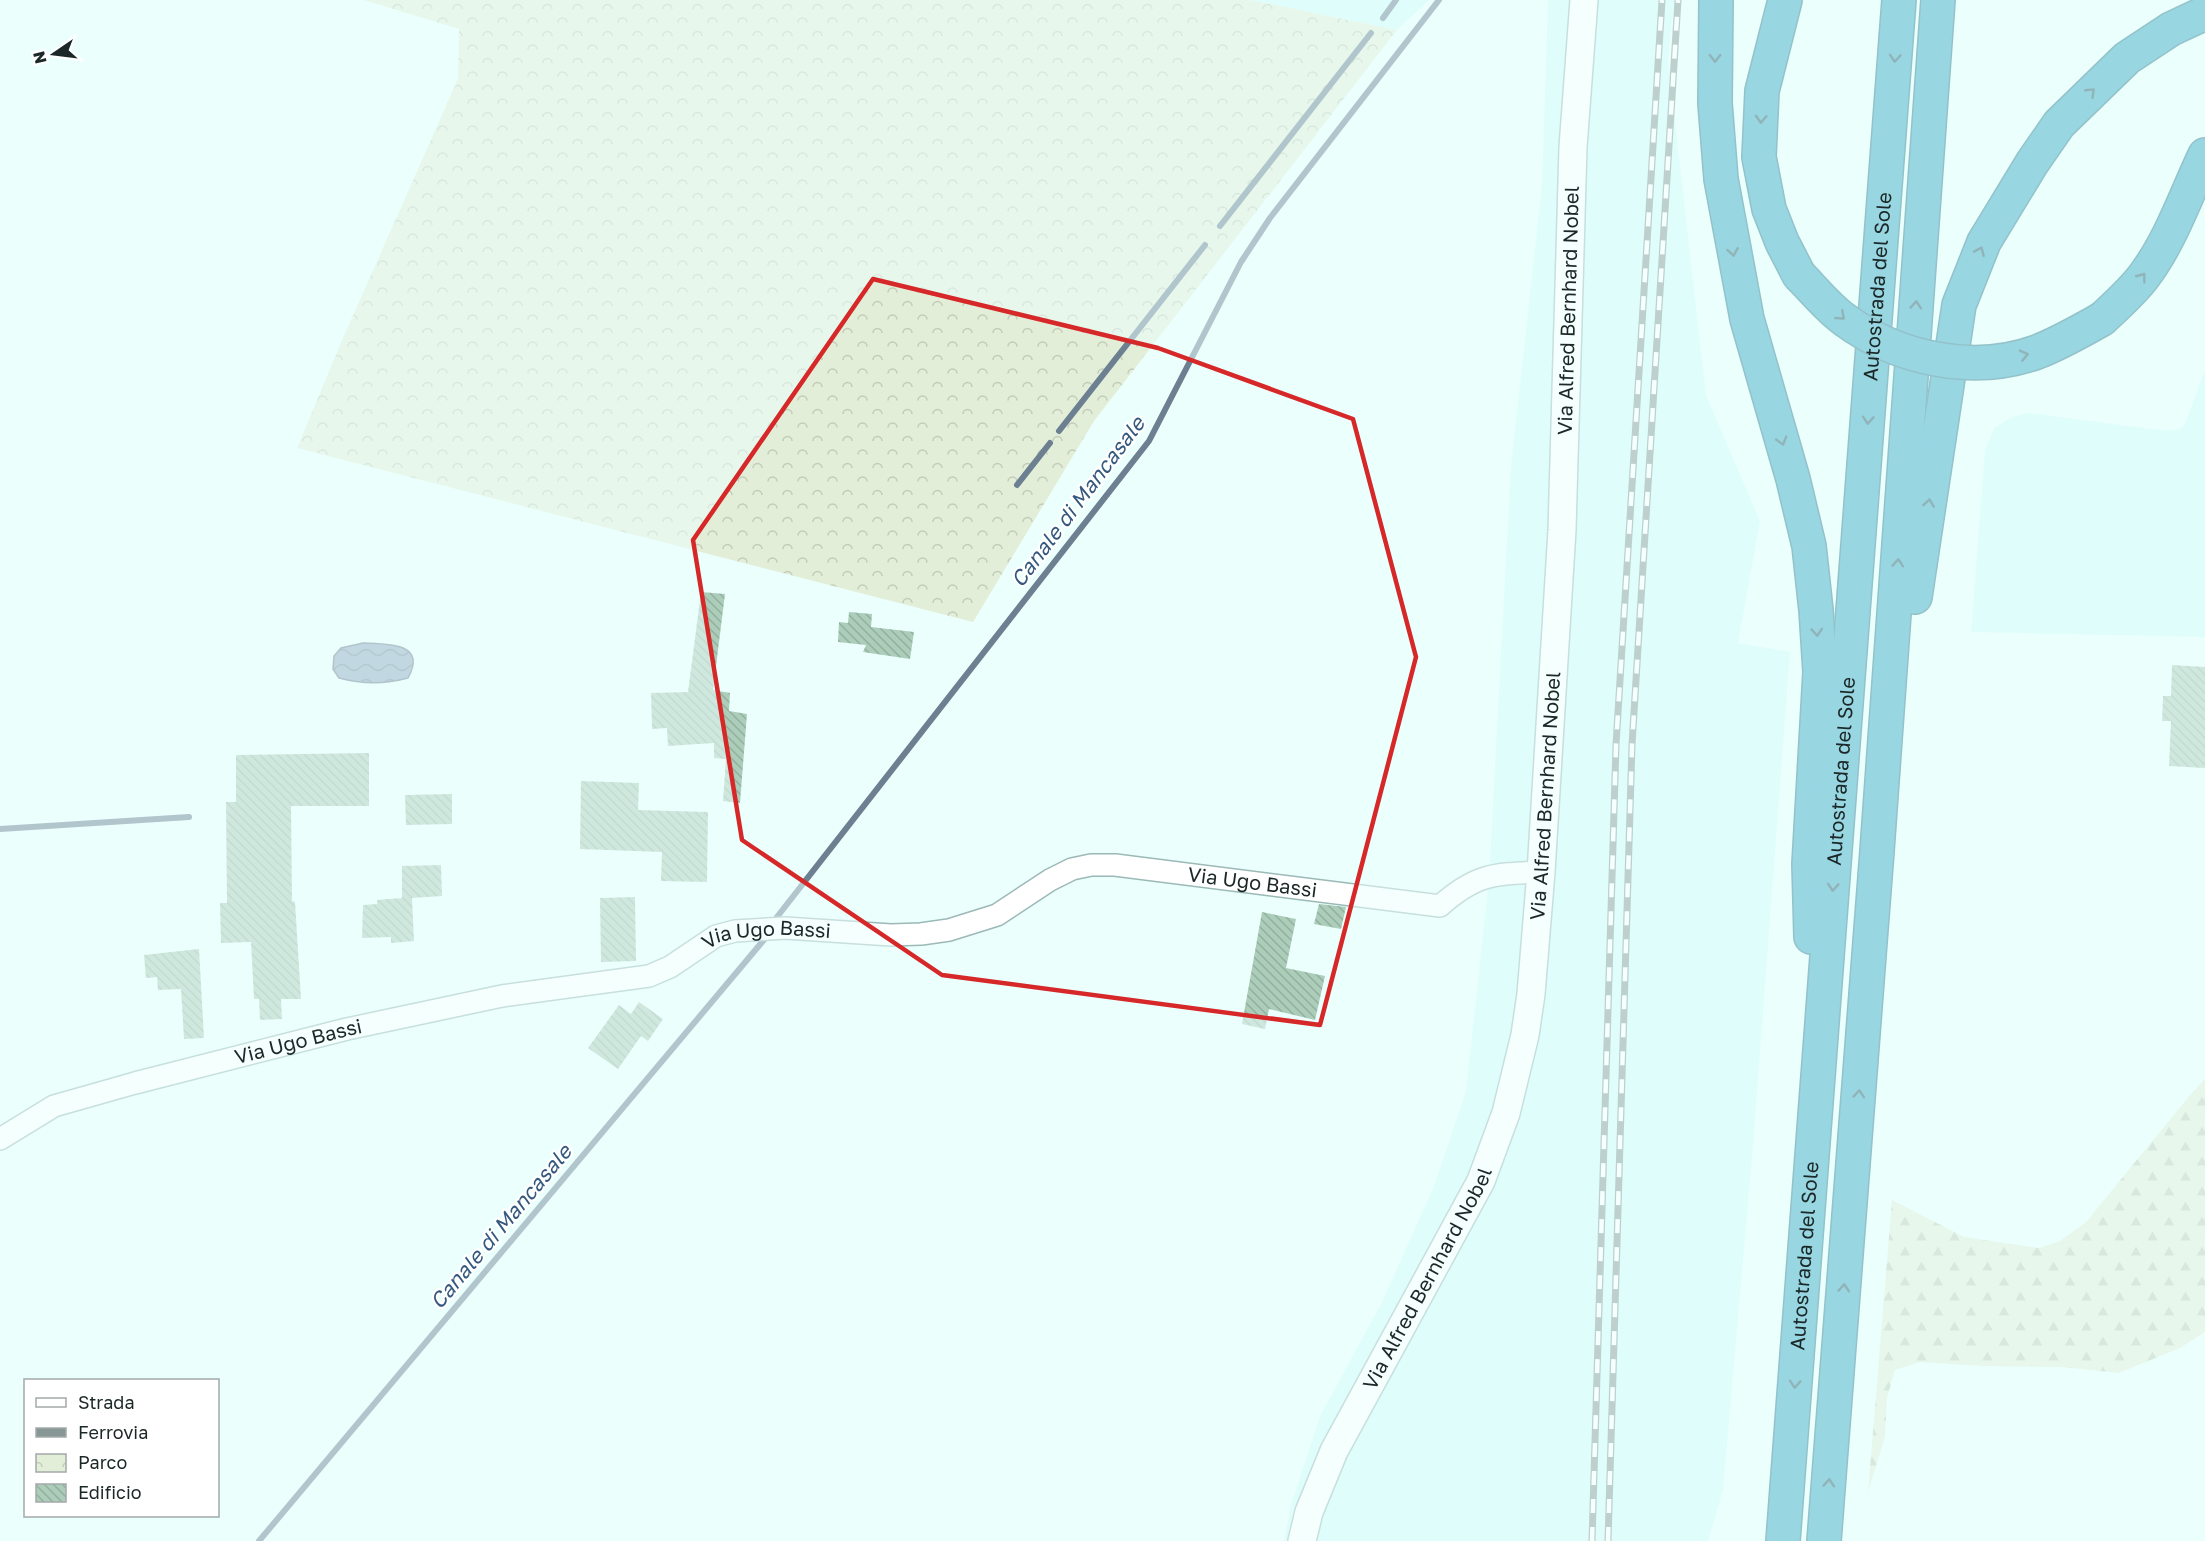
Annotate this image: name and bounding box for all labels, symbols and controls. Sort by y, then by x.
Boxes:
north arrow [24,24,84,84]
text: N [28,49,51,66]
one-way arrow [1709,54,1721,63]
one-way arrow [1889,54,1902,63]
one-way arrow [2084,89,2095,100]
one-way arrow [1754,114,1767,123]
street label: Via Alfred Bernhard Nobel [1552,186,1583,435]
street label: Autostrada del Sole [1857,191,1896,382]
one-way arrow [1973,246,1985,257]
one-way arrow [1727,248,1739,257]
one-way arrow [2135,273,2146,284]
one-way arrow [1909,301,1922,310]
one-way arrow [1834,309,1845,320]
one-way arrow [2019,349,2029,362]
water label: Canale di Mancasale [1005,410,1151,592]
one-way arrow [1862,416,1875,425]
one-way arrow [1775,435,1787,446]
one-way arrow [1923,498,1935,507]
one-way arrow [1891,558,1904,567]
one-way arrow [1811,628,1824,637]
street label: Via Alfred Bernhard Nobel [1524,671,1564,921]
street label: Autostrada del Sole [1821,676,1859,866]
street label: Via Ugo Bassi [1186,861,1319,901]
one-way arrow [1827,883,1840,892]
street label: Via Ugo Bassi [697,915,832,953]
street label: Via Ugo Bassi [232,1013,364,1068]
one-way arrow [1852,1089,1865,1098]
water label: Canale di Mancasale [424,1138,578,1314]
street label: Autostrada del Sole [1784,1160,1823,1351]
street label: Via Alfred Bernhard Nobel [1357,1164,1496,1393]
one-way arrow [1837,1284,1850,1293]
legend [24,1379,219,1517]
one-way arrow [1789,1380,1802,1389]
text: Strada [78,1391,135,1413]
text: Ferrovia [78,1421,148,1443]
text: Parco [78,1451,127,1473]
one-way arrow [1822,1478,1835,1487]
text: Edificio [78,1481,142,1503]

